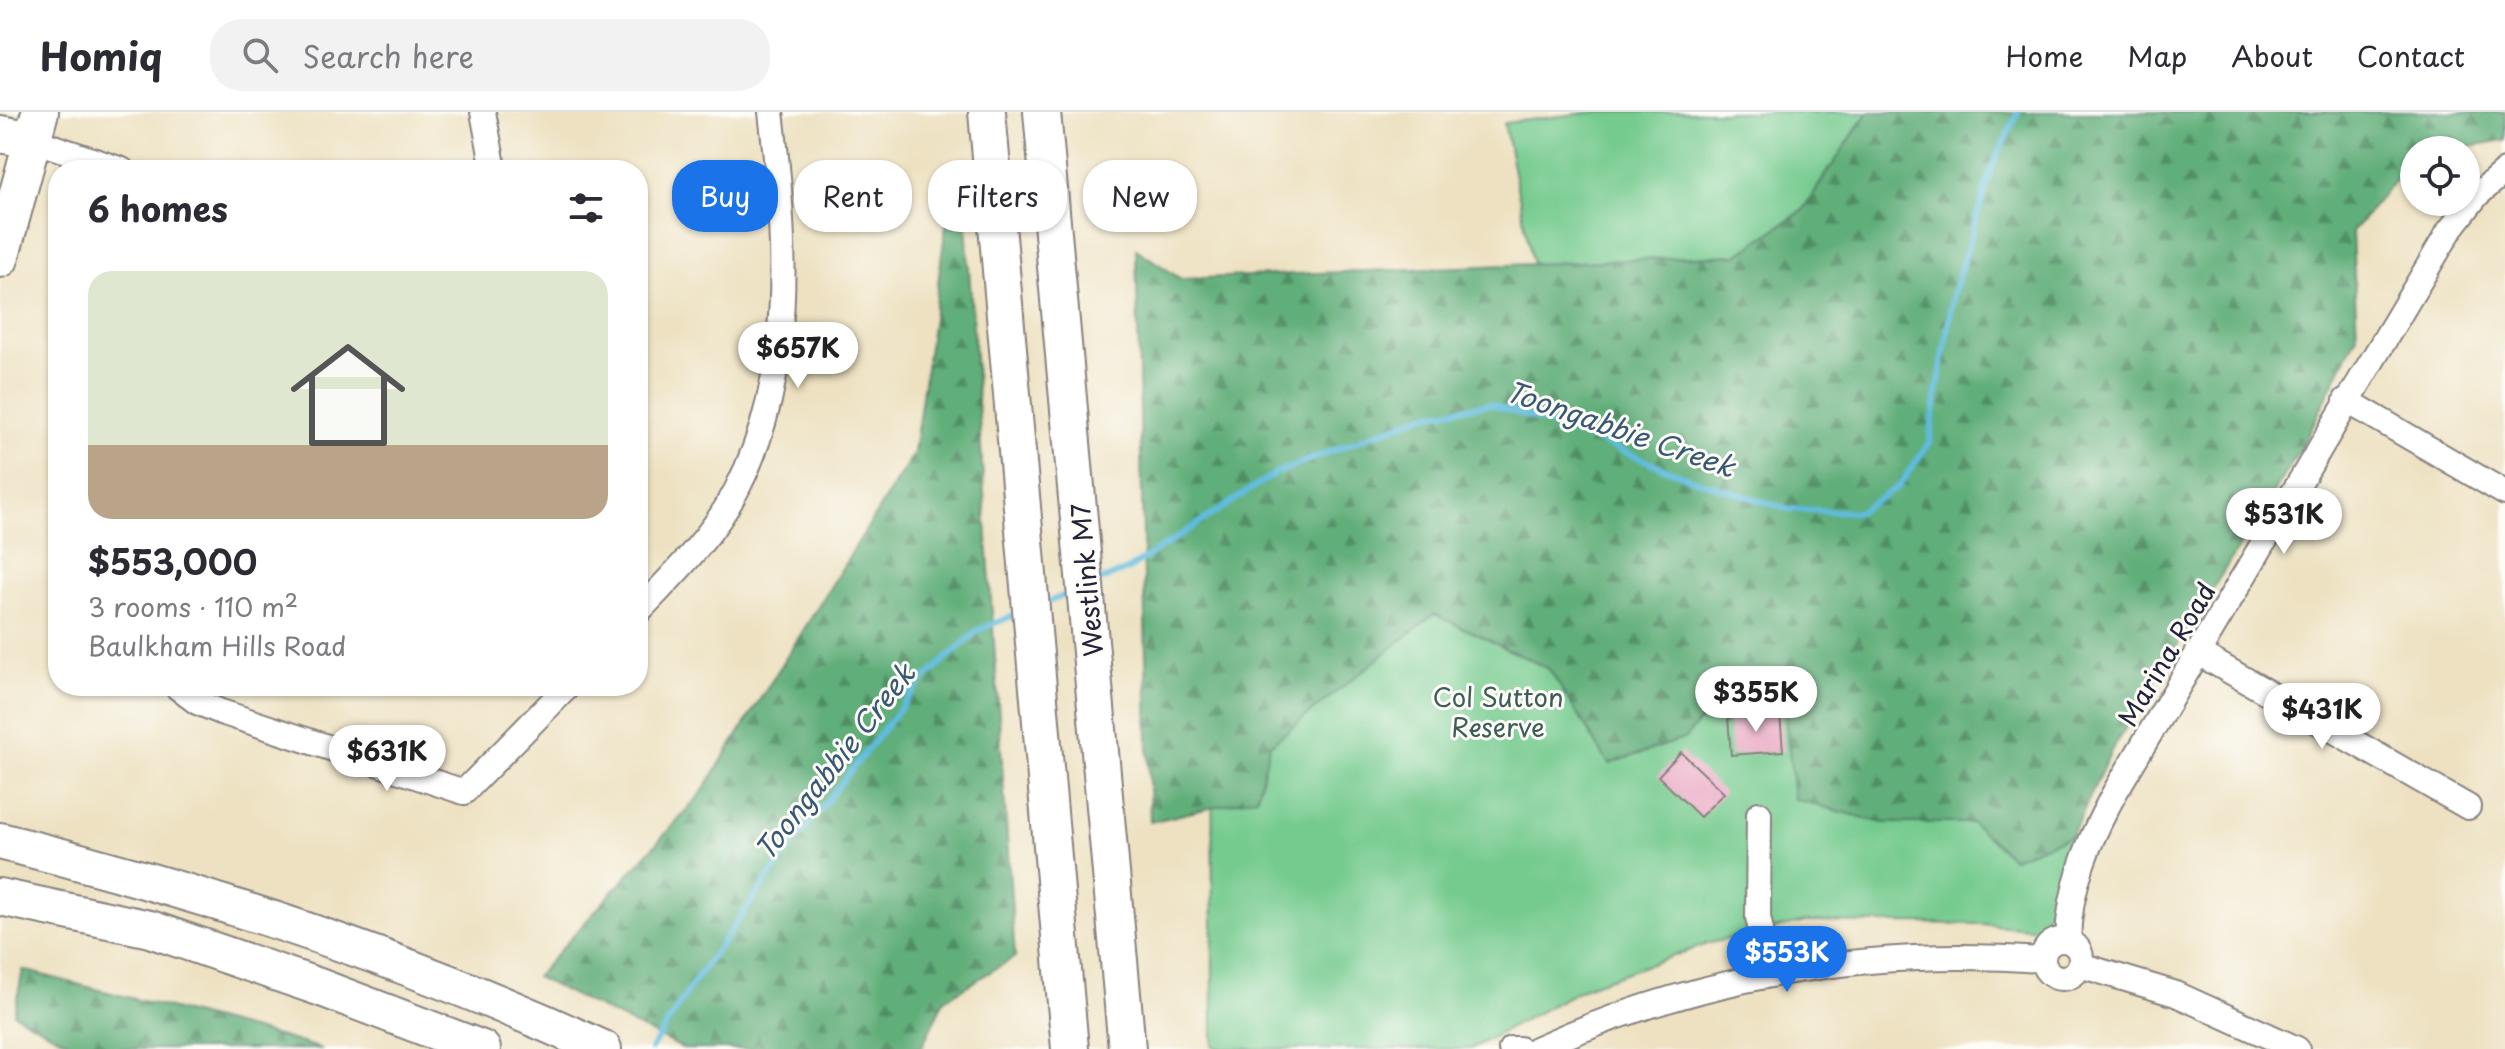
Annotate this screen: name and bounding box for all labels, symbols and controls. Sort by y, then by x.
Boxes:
search box [210,19,770,91]
text: Homiq [40,27,162,84]
icon: search [238,33,282,77]
text: Search here [302,33,474,78]
text: Home [2005,34,2083,77]
text: Map [2127,34,2187,77]
text: About [2231,34,2313,77]
text: Contact [2357,34,2465,77]
map controls [2400,136,2480,216]
button: locate [2400,136,2480,216]
chip: Buy [672,160,778,232]
chip: Rent [794,160,912,232]
chip: Filters [928,160,1067,232]
chip: New [1083,160,1197,232]
text: 6 homes [88,182,228,234]
icon: filters [564,186,608,230]
pin: $657K [742,322,854,390]
icon: home [276,323,420,467]
text: $657K [756,328,840,367]
water label: Toongabbie Creek [1501,369,1743,488]
pin: $531K [2228,488,2340,556]
text: $531K [2244,494,2324,533]
street label: Westlink M7 [1060,502,1112,658]
text: $553,000 [88,535,257,587]
street label: Marina Road [2108,575,2224,733]
text: 3 rooms · 110 m² [88,587,298,626]
text: Baulkham Hills Road [88,626,346,665]
water label: Toongabbie Creek [743,652,926,868]
pin: $355K [1700,666,1812,734]
text: $355K [1713,672,1799,711]
park label: Col Sutton Reserve [1432,677,1564,746]
pin: $431K [2266,683,2378,751]
text: $431K [2282,689,2362,728]
pin: $631K [331,725,443,793]
text: $631K [347,731,427,770]
pin: $553K [1731,926,1843,994]
text: $553K [1745,932,1829,971]

